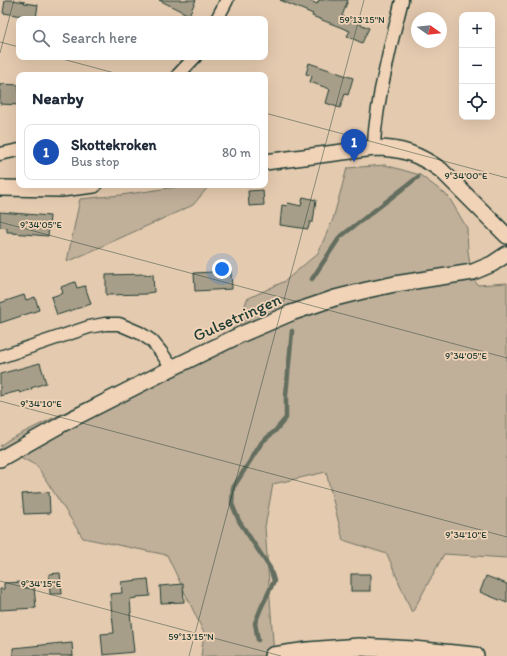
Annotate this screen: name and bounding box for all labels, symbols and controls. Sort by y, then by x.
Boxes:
north arrow [411,12,447,48]
map controls [459,12,495,120]
button: + [459,12,495,48]
text: 59°13'15"N [339,13,385,26]
search box [16,16,268,60]
icon: search [30,27,52,49]
text: Search here [62,29,137,47]
button: − [459,48,495,84]
button: locate [459,84,495,120]
text: Nearby [32,88,84,108]
pin: 1 [341,129,367,162]
text: Skottekroken [71,136,157,154]
text: 1 [43,145,49,160]
text: 80 m [222,145,251,160]
text: Bus stop [71,154,119,169]
text: 9°34'00"E [445,169,488,182]
text: 9°34'05"E [20,218,63,231]
your location [212,259,232,279]
street label: Gulsetringen [190,288,285,345]
text: 9°34'05"E [445,349,488,362]
text: 9°34'10"E [20,397,62,410]
text: 9°34'10"E [445,528,487,541]
text: 9°34'15"E [21,577,62,590]
text: 59°13'15"N [168,630,214,643]

